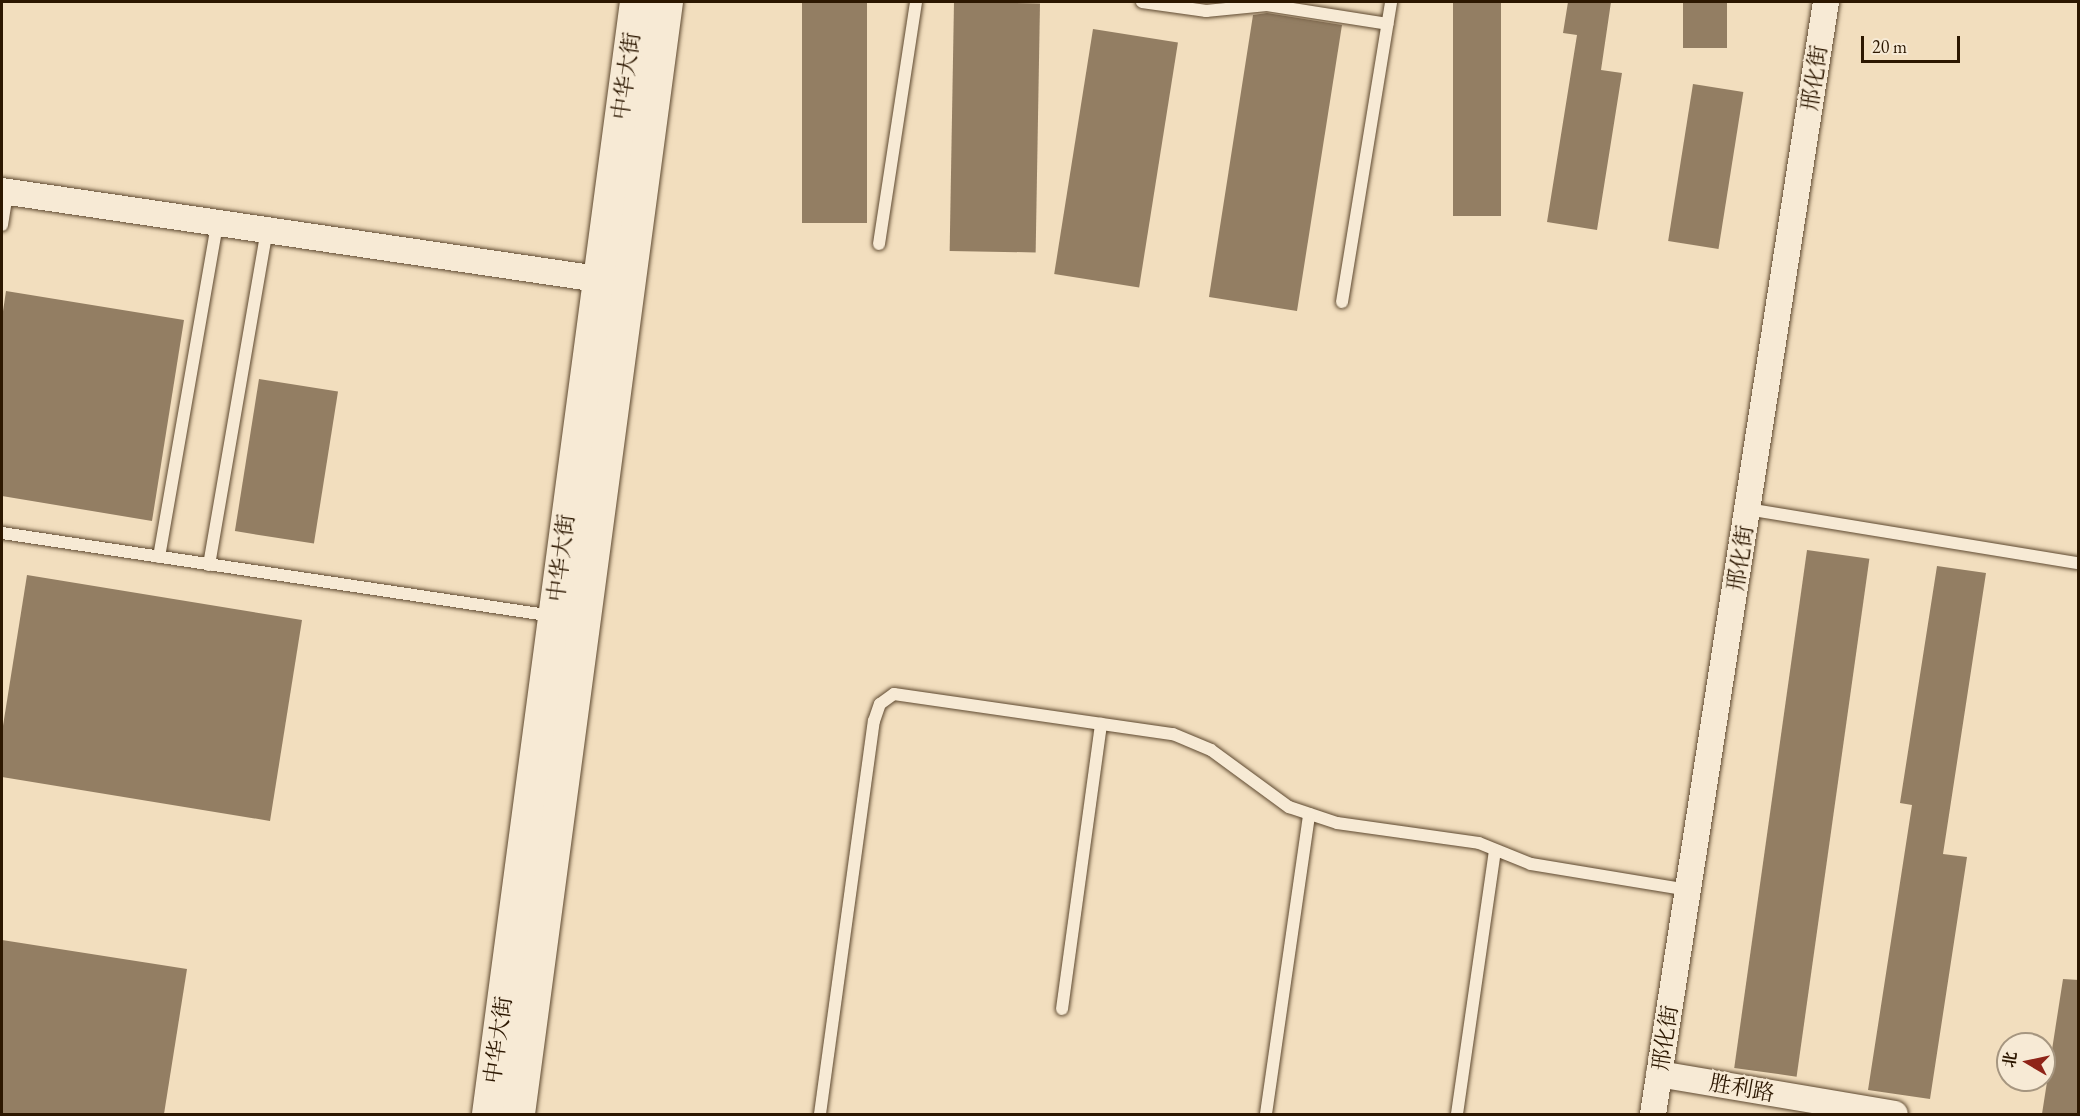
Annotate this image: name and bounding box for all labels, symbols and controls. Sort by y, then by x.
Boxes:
scale bar [1864,24,1963,62]
street label: 中华大街 [607,31,645,121]
text: 20 m [1872,35,1907,58]
street label: 邢化街 [1796,43,1832,113]
street label: 中华大街 [543,513,579,603]
street label: 邢化街 [1722,523,1758,593]
street label: 中华大街 [479,995,517,1085]
street label: 邢化街 [1647,1003,1683,1073]
north arrow [1996,1032,2056,1092]
text: 北 [1998,1050,2021,1069]
street label: 胜利路 [1707,1069,1777,1107]

